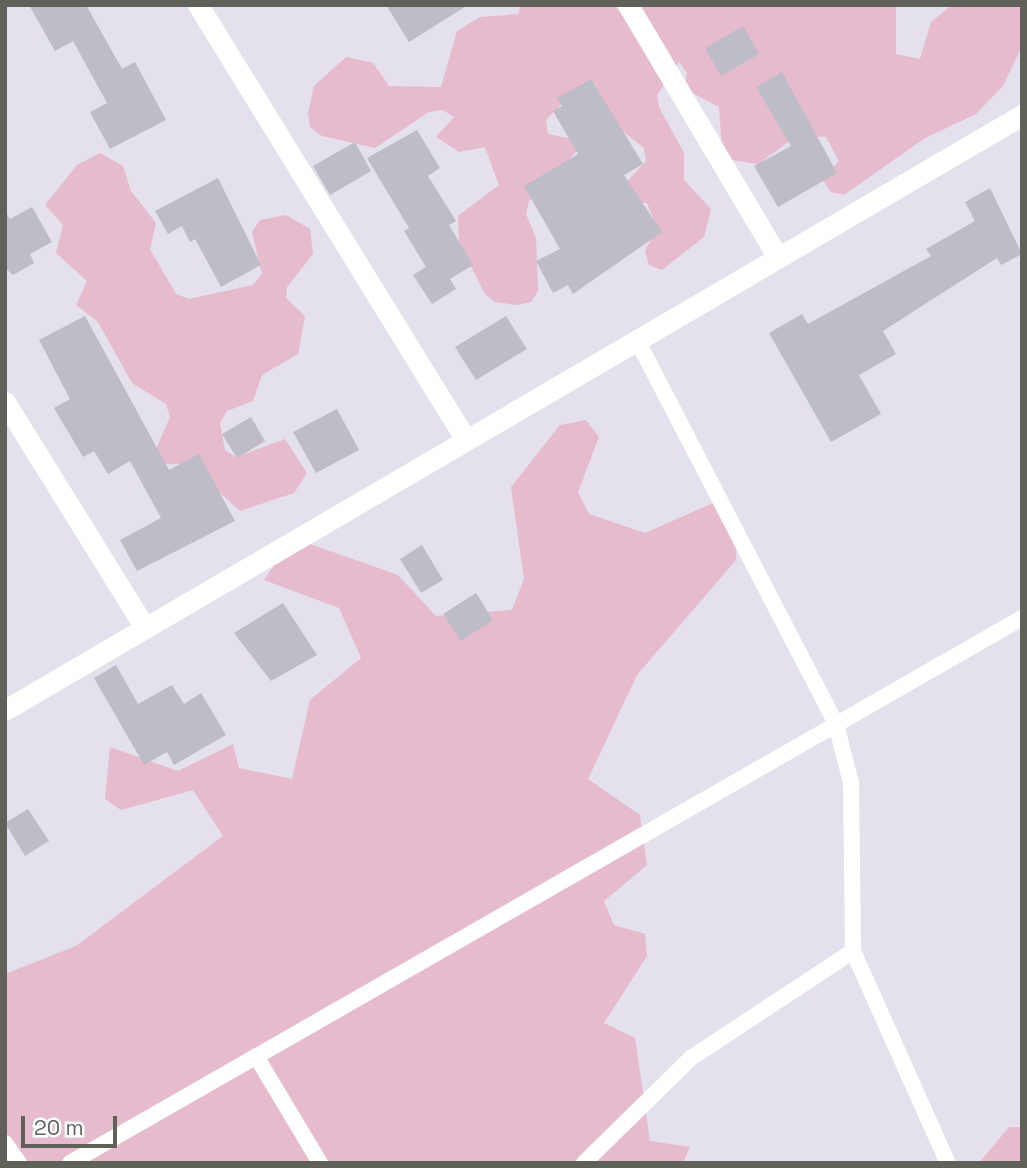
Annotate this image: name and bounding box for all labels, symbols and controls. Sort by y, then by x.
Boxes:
scale bar [24,1102,121,1146]
text: 20 m [34,1114,84,1141]

